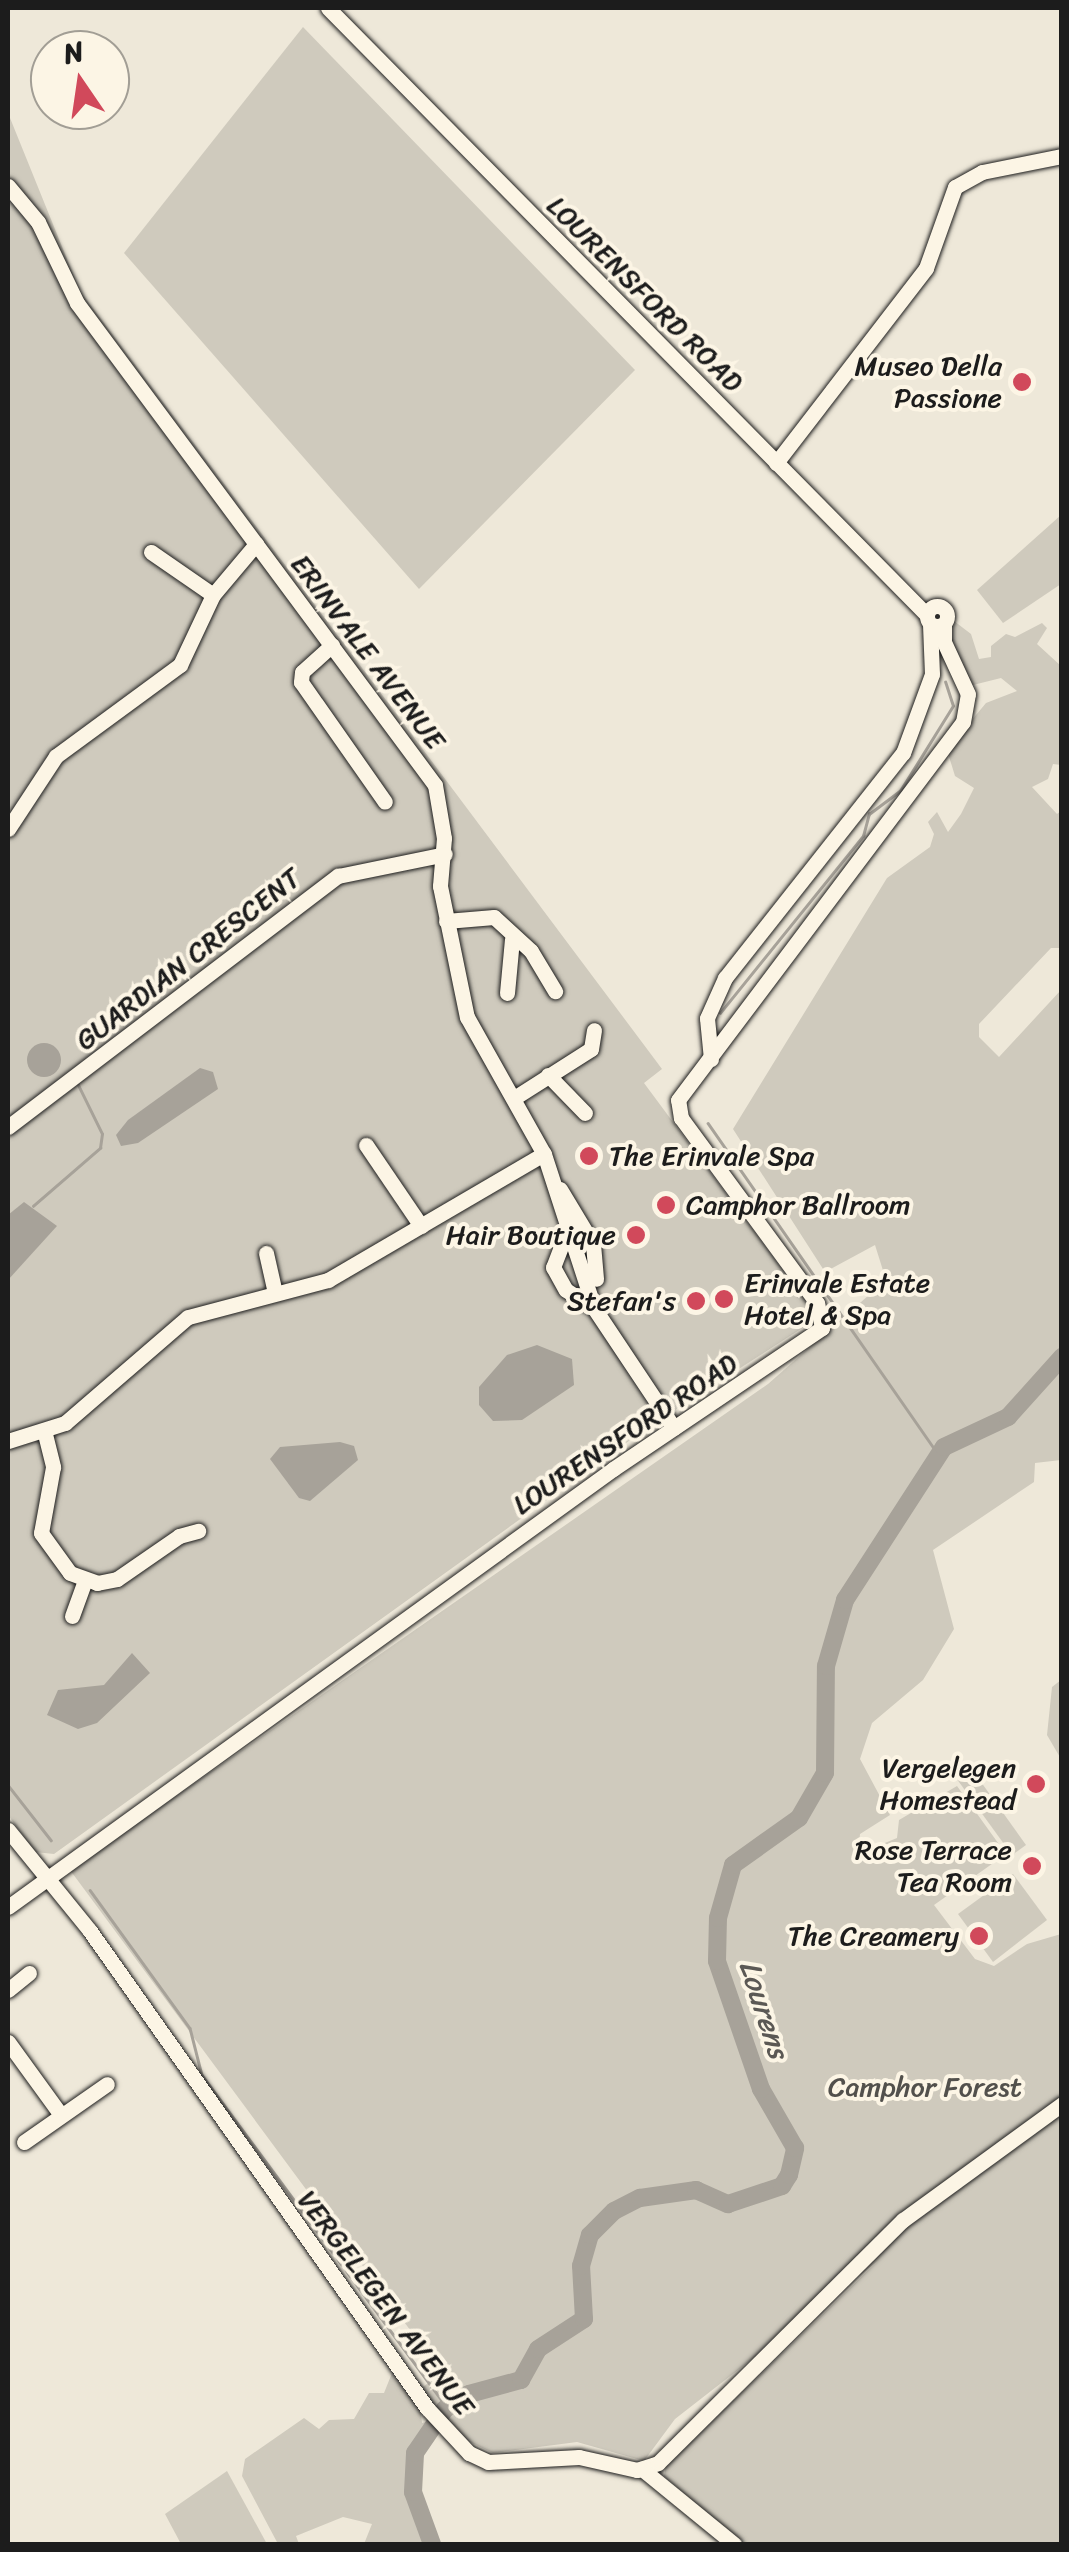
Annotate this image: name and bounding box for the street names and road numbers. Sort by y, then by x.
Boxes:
street label: LOURENSFORD ROAD [540,189,750,399]
street label: ERINVALE AVENUE [284,548,452,756]
street label: GUARDIAN CRESCENT [71,862,305,1056]
street label: LOURENSFORD ROAD [506,1346,744,1522]
street label: VERGELEGEN AVENUE [291,2184,481,2422]

